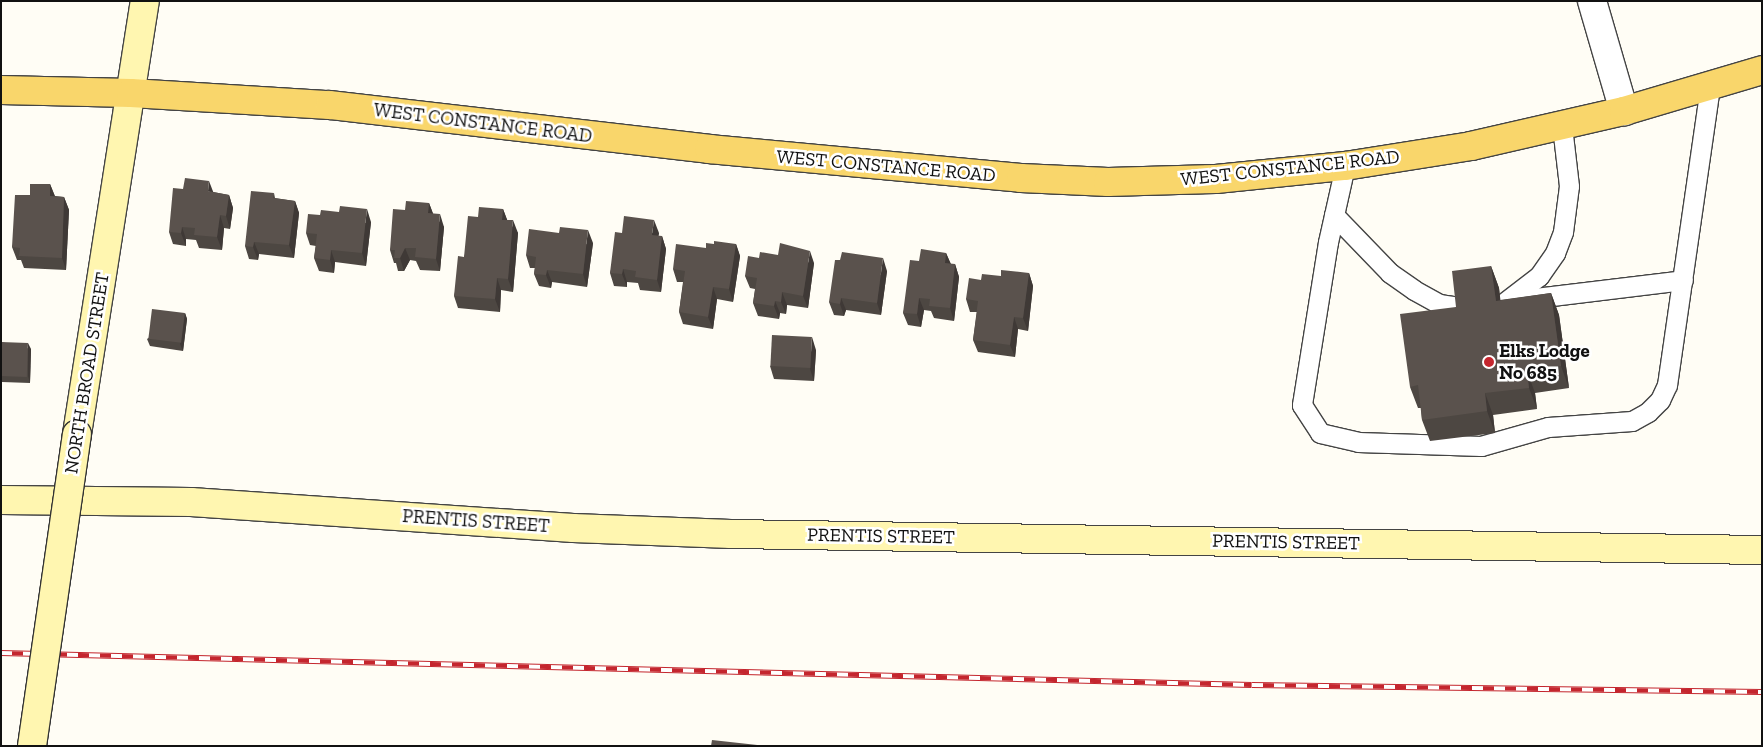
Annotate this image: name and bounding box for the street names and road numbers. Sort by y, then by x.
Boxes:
street label: WEST CONSTANCE ROAD [372,98,594,148]
street label: WEST CONSTANCE ROAD [775,145,997,187]
street label: WEST CONSTANCE ROAD [1179,145,1401,191]
street label: NORTH BROAD STREET [60,271,114,475]
street label: PRENTIS STREET [401,504,551,538]
street label: PRENTIS STREET [807,523,955,549]
street label: PRENTIS STREET [1212,529,1360,555]

